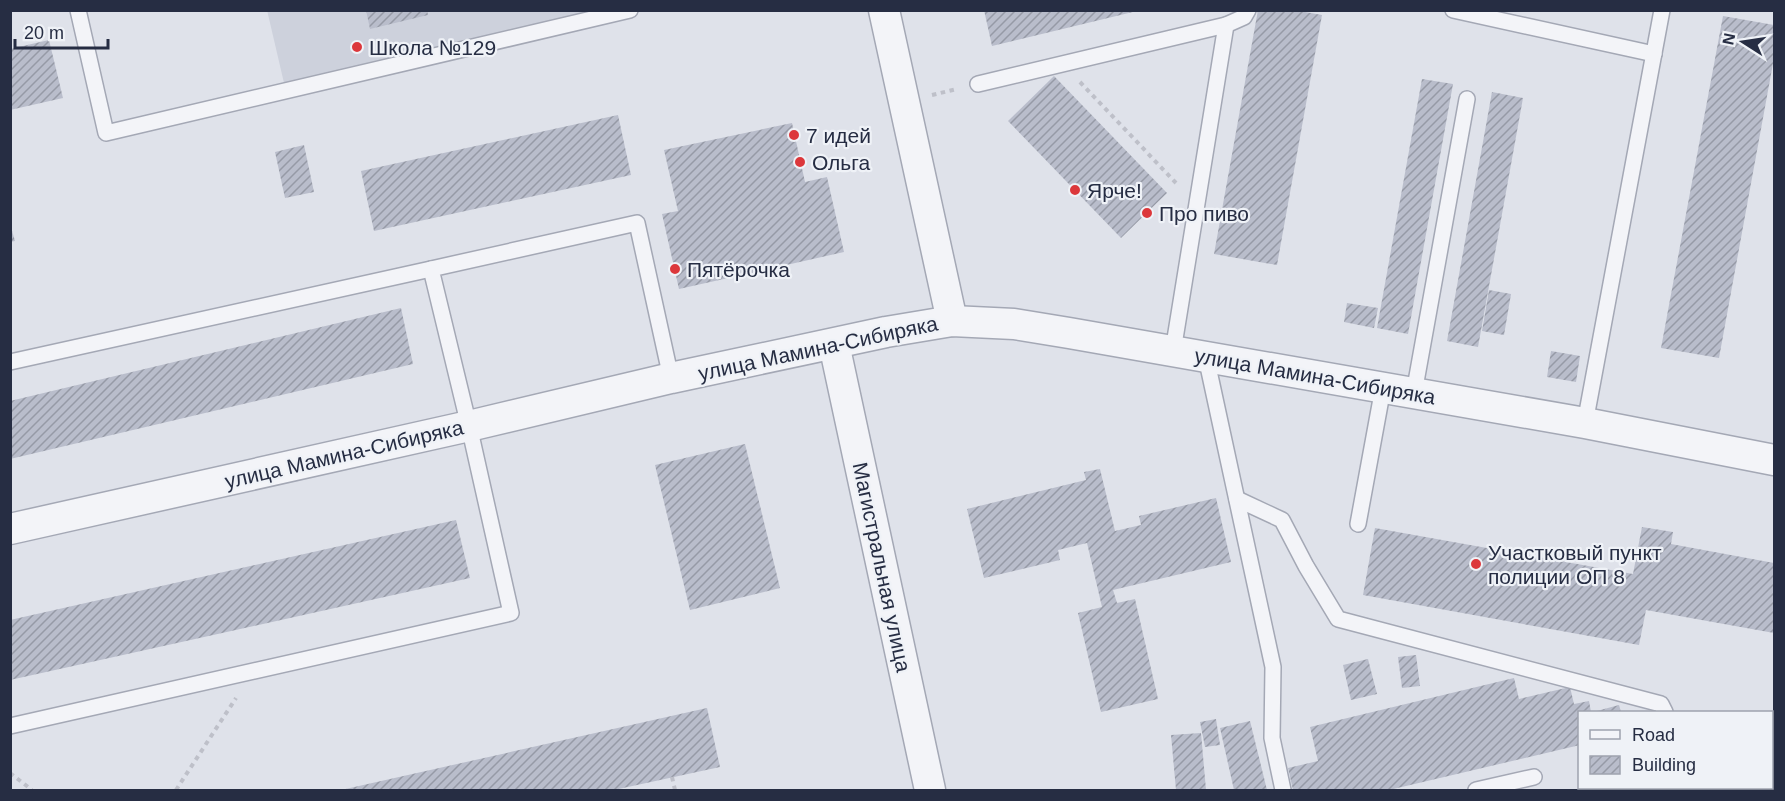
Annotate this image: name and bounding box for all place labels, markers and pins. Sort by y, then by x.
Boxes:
place label: Школа №129 [369,36,496,59]
marker: Школа №129 [350,40,364,54]
place label: 7 идей [806,124,871,147]
marker: 7 идей [787,128,801,142]
place label: Ольга [812,151,870,174]
marker: Ольга [793,155,807,169]
place label: Ярче! [1087,179,1142,202]
marker: Ярче! [1068,183,1082,197]
place label: Про пиво [1159,202,1249,225]
marker: Про пиво [1140,206,1154,220]
place label: Пятёрочка [687,258,790,281]
marker: Пятёрочка [668,262,682,276]
place label: Участковый пункт полиции ОП 8 [1488,541,1662,588]
marker: Участковый пункт полиции ОП 8 [1469,557,1483,571]

